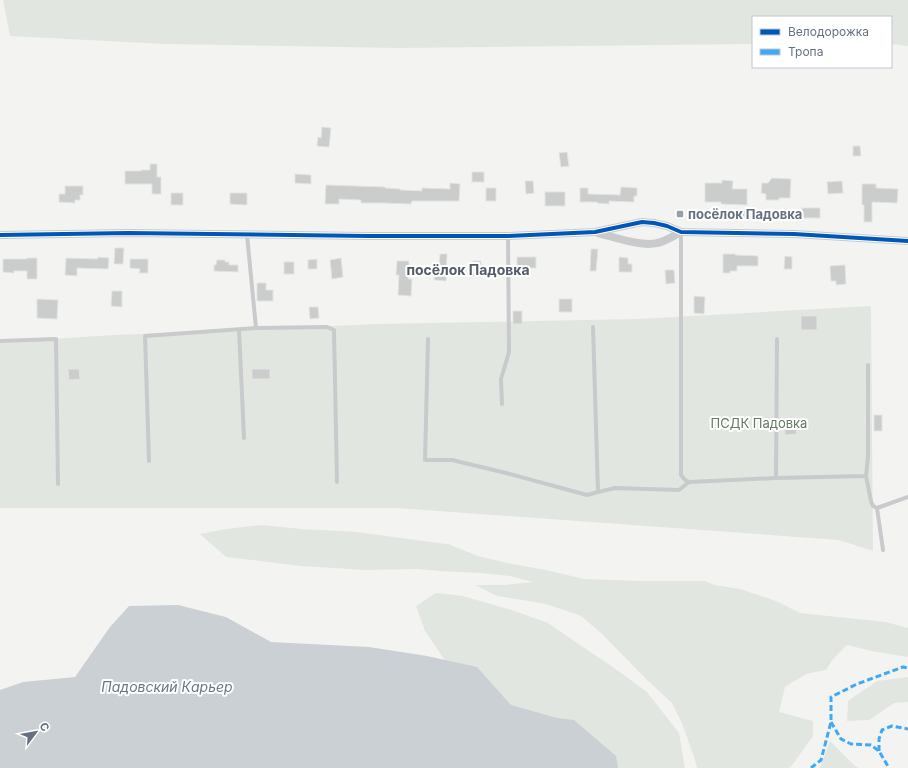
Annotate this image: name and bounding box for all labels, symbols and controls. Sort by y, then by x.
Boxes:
legend [752,16,892,68]
text: Велодорожка [788,24,869,39]
text: Тропа [788,44,823,59]
place label: посёлок Падовка [688,206,802,222]
marker: посёлок Падовка [675,209,685,219]
district label: посёлок Падовка [406,261,530,278]
park label: ПСДК Падовка [711,415,807,431]
water label: Падовский Карьер [101,678,233,695]
north arrow [16,712,56,752]
text: С [36,720,53,734]

